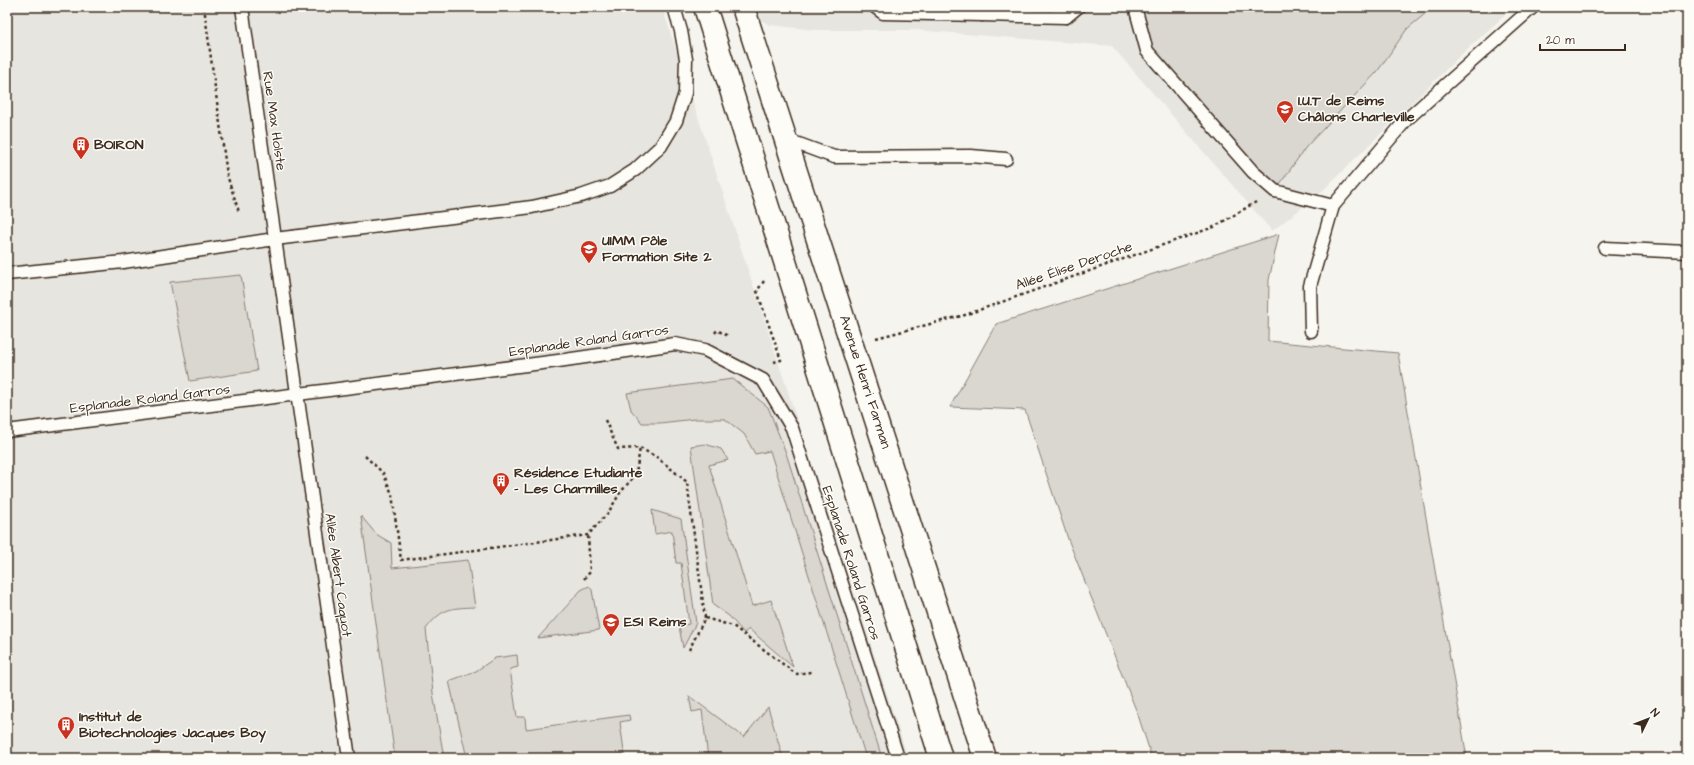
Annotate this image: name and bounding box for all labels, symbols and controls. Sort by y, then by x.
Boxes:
scale bar [1540,26,1625,52]
text: 20 m [1546,32,1575,49]
street label: Rue Max Holste [257,70,291,172]
place label: I.U.T de Reims Châlons Charleville [1298,91,1415,127]
school or university icon: I.U.T de Reims Châlons Charleville [1275,99,1295,124]
building icon: BOIRON [71,135,91,160]
place label: BOIRON [94,135,144,155]
place label: UIMM Pôle Formation Site 2 [602,231,713,267]
street label: Allée Élise Deroche [1013,236,1136,295]
school or university icon: UIMM Pôle Formation Site 2 [579,239,599,264]
street label: Avenue Henri Farman [834,313,896,451]
street label: Esplanade Roland Garros [508,320,670,362]
street label: Esplanade Roland Garros [69,379,231,419]
place label: Résidence Etudiante - Les Charmilles [514,463,643,499]
building icon: Résidence Etudiante - Les Charmilles [491,471,511,496]
street label: Esplanade Roland Garros [817,483,885,643]
street label: Allée Albert Caquot [319,512,357,638]
school or university icon: ESI Reims [601,612,621,637]
place label: ESI Reims [624,612,687,632]
north arrow [1628,699,1668,739]
text: N [1647,705,1663,720]
place label: Institut de Biotechnologies Jacques Boy [79,707,266,744]
building icon: Institut de Biotechnologies Jacques Boy [56,715,76,740]

